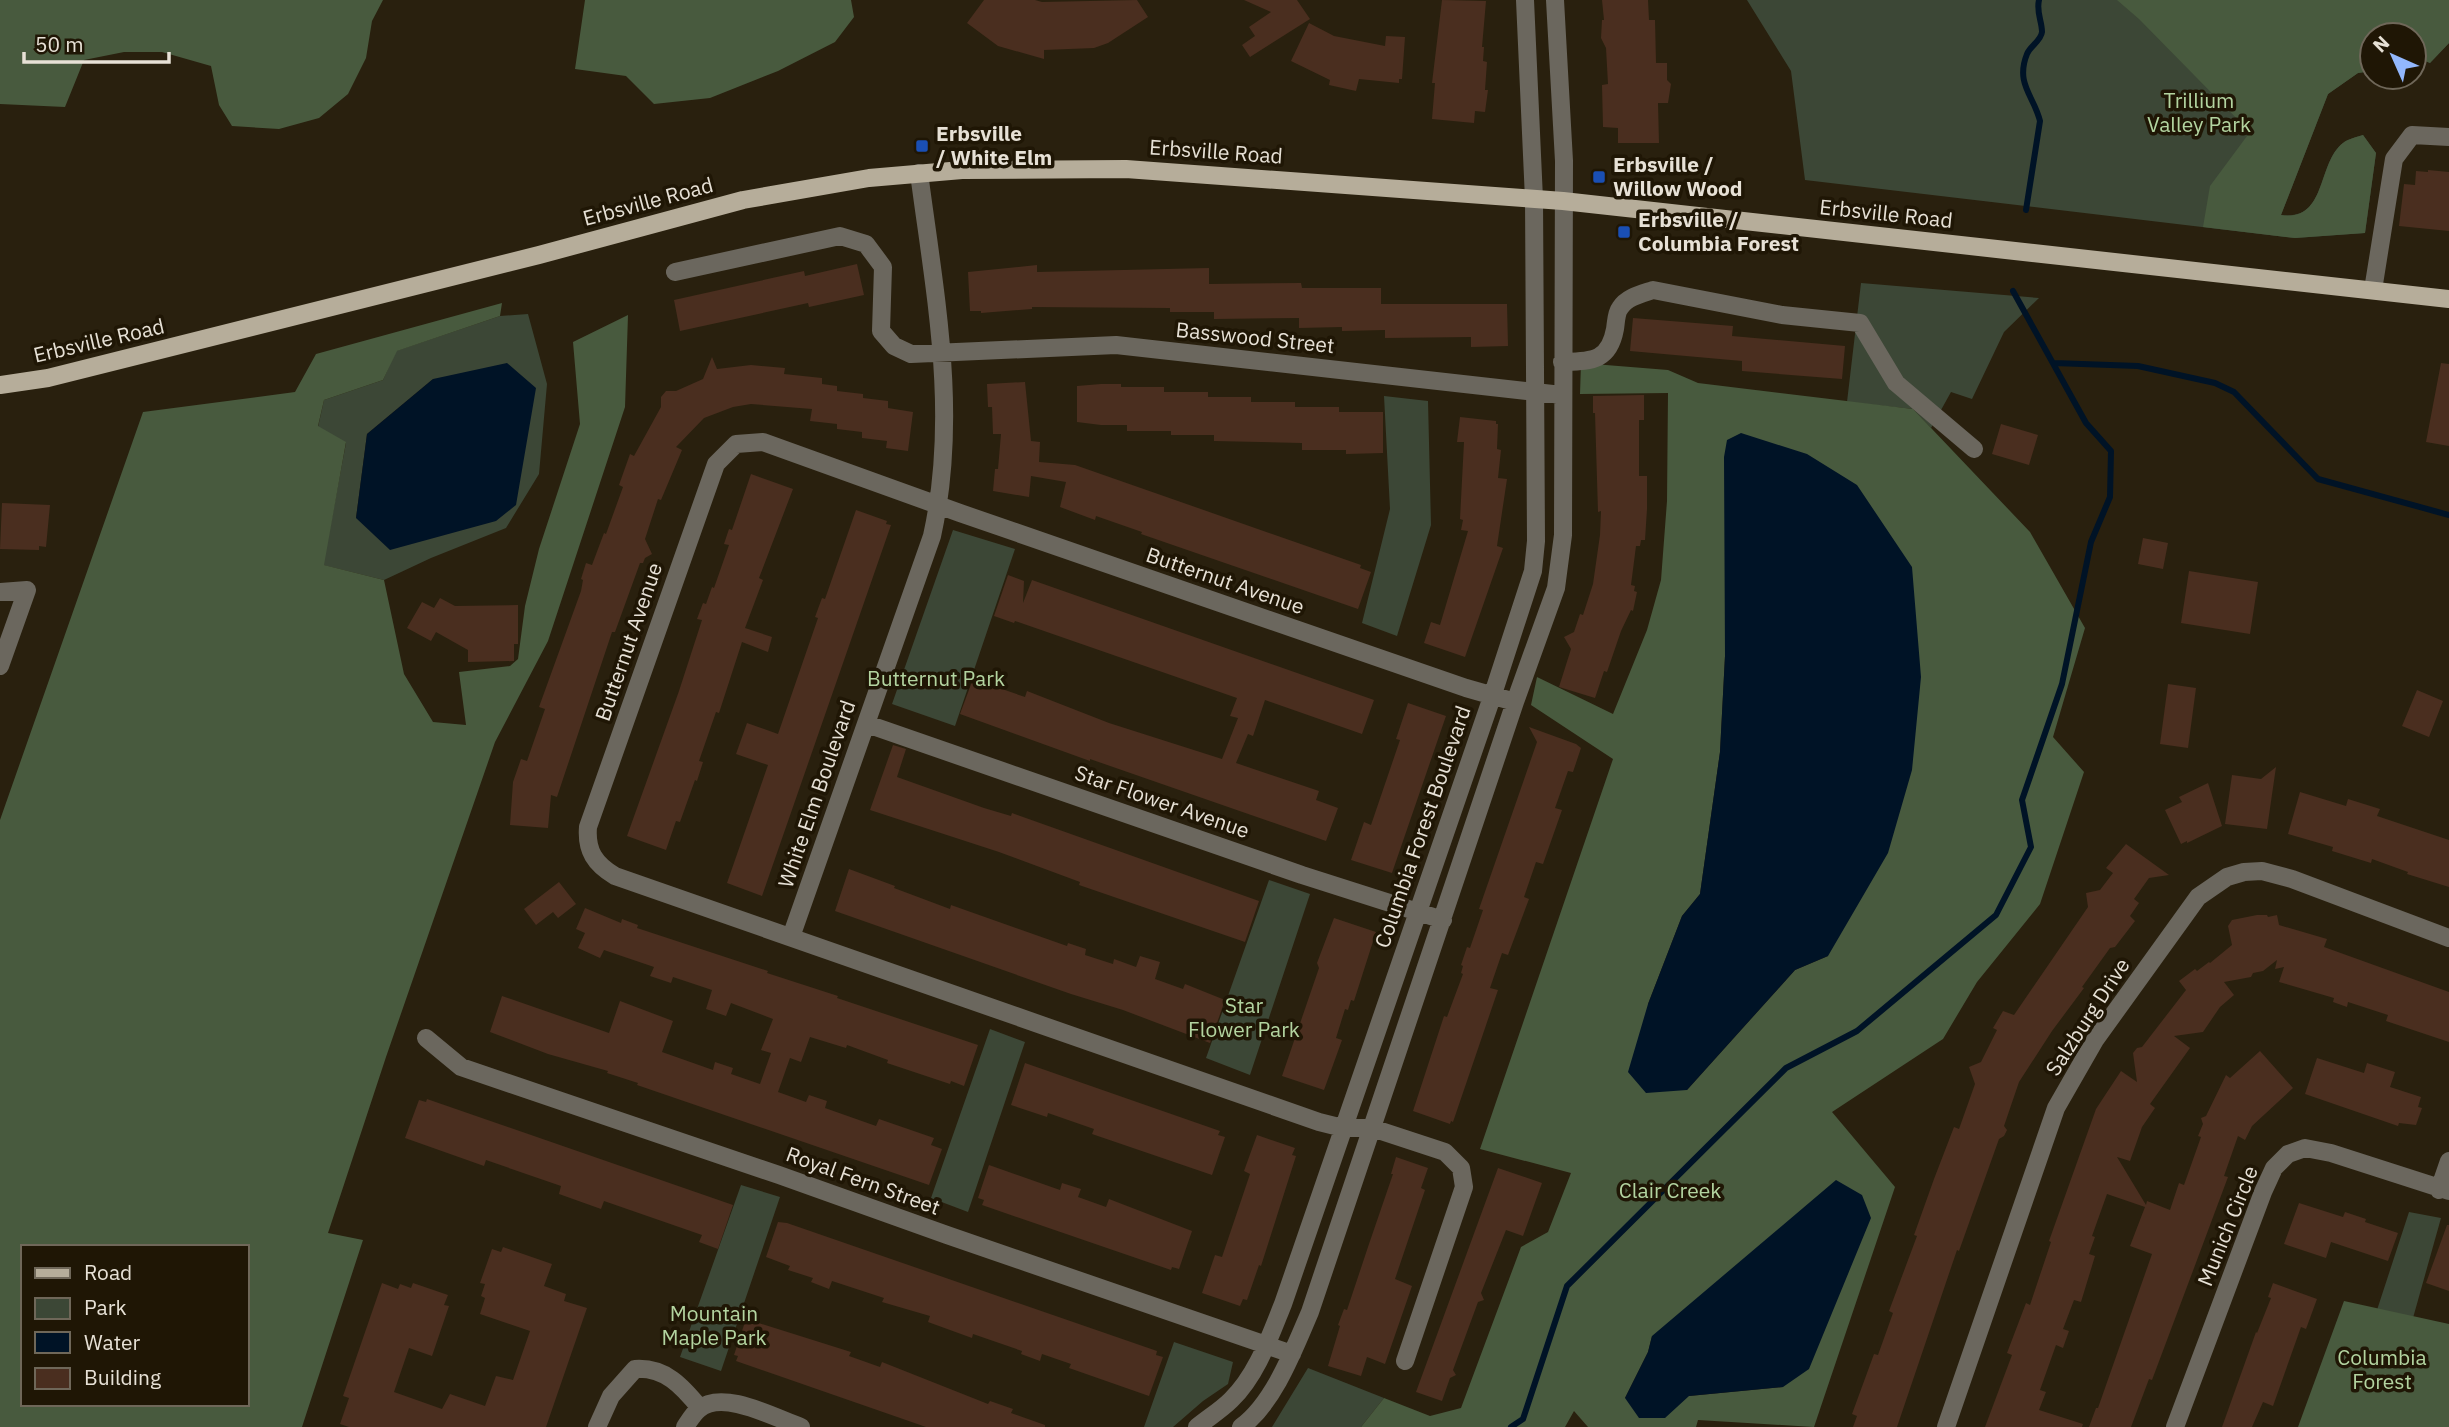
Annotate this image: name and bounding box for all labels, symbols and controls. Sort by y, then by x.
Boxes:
scale bar [24,21,170,65]
north arrow [2358,21,2428,91]
text: 50 m [35,30,84,58]
text: N [2368,31,2394,57]
park label: Trillium Valley Park [2147,86,2251,138]
place label: Erbsville / White Elm [936,119,1052,171]
street label: Erbsville Road [1148,132,1284,170]
marker: Erbsville / White Elm [914,138,930,154]
place label: Erbsville / Willow Wood [1613,150,1743,202]
marker: Erbsville / Willow Wood [1591,169,1607,185]
street label: Erbsville Road [580,170,716,232]
street label: Erbsville Road [1818,192,1954,234]
place label: Erbsville / Columbia Forest [1638,205,1799,257]
marker: Erbsville / Columbia Forest [1616,224,1632,240]
street label: Erbsville Road [30,311,167,369]
street label: Basswood Street [1174,315,1336,359]
street label: Butternut Avenue [1142,540,1308,620]
street label: Butternut Avenue [588,559,668,725]
park label: Butternut Park [867,664,1005,692]
street label: White Elm Boulevard [771,696,861,891]
street label: Columbia Forest Boulevard [1367,702,1477,952]
street label: Star Flower Avenue [1071,758,1253,844]
street label: Salzburg Drive [2039,952,2136,1081]
park label: Star Flower Park [1188,991,1300,1043]
street label: Royal Fern Street [783,1139,944,1221]
street label: Munich Circle [2190,1161,2264,1290]
park label: Clair Creek [1619,1176,1721,1204]
legend [21,1245,248,1406]
text: Road [84,1258,132,1286]
text: Park [84,1293,127,1321]
park label: Mountain Maple Park [661,1299,767,1351]
text: Water [84,1328,141,1356]
park label: Columbia Forest [2337,1343,2427,1395]
text: Building [84,1363,161,1391]

